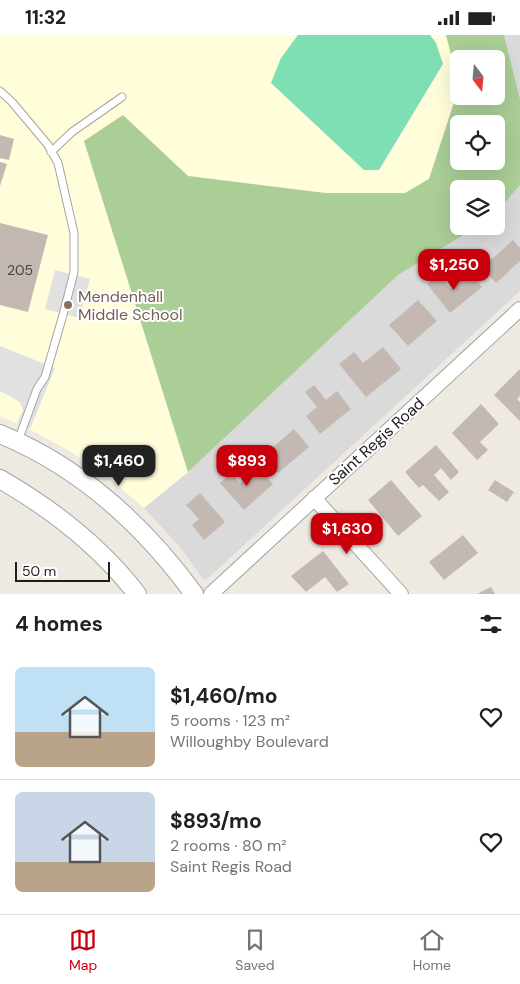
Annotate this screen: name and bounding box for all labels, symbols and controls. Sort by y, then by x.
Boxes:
text: 11:32 [25,5,66,30]
north arrow [450,50,505,105]
map controls [450,50,505,235]
button: locate [450,115,505,170]
button: layers [450,180,505,235]
pin: $1,250 [413,249,495,291]
text: $1,250 [429,254,479,275]
house number: 205 [7,261,33,279]
place label: Mendenhall Middle School [78,286,182,325]
marker: Mendenhall Middle School [62,299,74,311]
street label: Saint Regis Road [324,393,429,490]
pin: $1,460 [78,445,160,487]
pin: $893 [217,445,277,487]
text: $1,460 [93,450,145,471]
text: $893 [227,450,267,471]
pin: $1,630 [306,513,388,555]
text: $1,630 [322,518,372,539]
scale bar [15,559,110,582]
text: 50 m [22,562,56,580]
text: 4 homes [15,610,103,638]
icon: filters [477,610,505,638]
text: $1,460/mo [170,682,278,710]
icon: home [55,687,115,747]
icon: heart [477,703,505,731]
text: 5 rooms · 123 m² [170,710,290,731]
text: Willoughby Boulevard [170,731,329,752]
text: $893/mo [170,807,262,835]
icon: home [55,812,115,872]
icon: heart [477,828,505,856]
text: 2 rooms · 80 m² [170,835,287,856]
text: Saint Regis Road [170,856,292,877]
tab: Map [69,926,97,974]
tab: Saved [235,926,275,974]
tab: Home [413,926,451,974]

